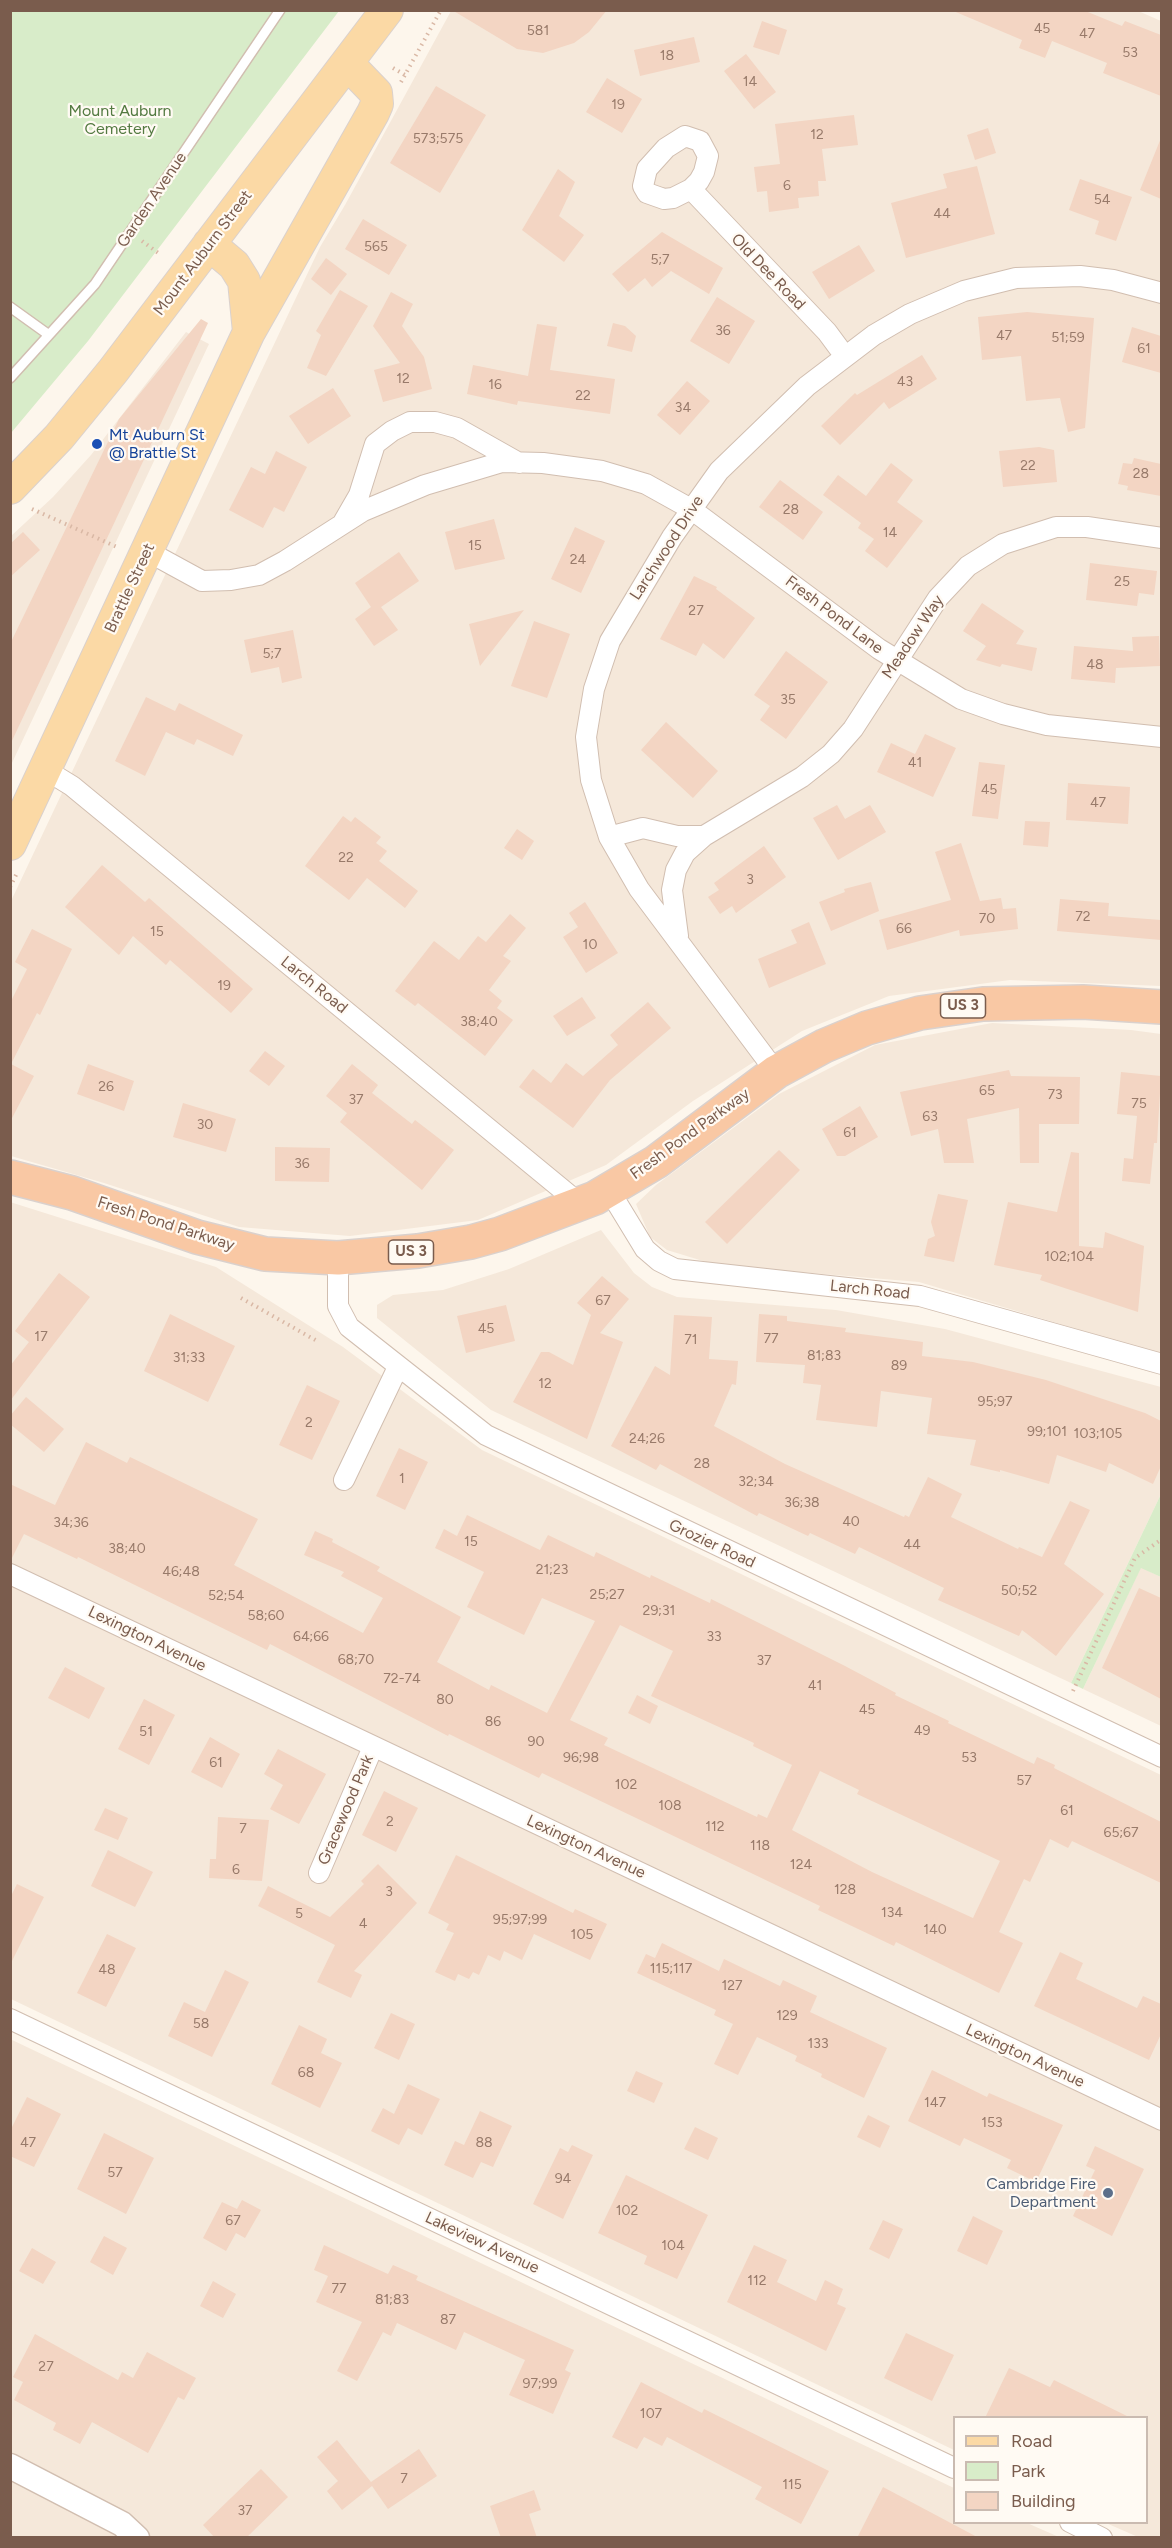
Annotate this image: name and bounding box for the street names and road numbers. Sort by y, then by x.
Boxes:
street label: Garden Avenue [113,149,191,251]
street label: Mount Auburn Street [150,187,256,319]
street label: Old Dee Road [727,230,809,314]
street label: Larchwood Drive [626,492,708,604]
street label: Brattle Street [101,540,159,636]
street label: Fresh Pond Lane [781,572,887,658]
street label: Meadow Way [878,592,948,682]
street label: Larch Road [277,952,351,1018]
road number: US 3 [940,994,986,1018]
street label: Fresh Pond Parkway [627,1084,753,1184]
street label: Fresh Pond Parkway [95,1193,237,1255]
road number: US 3 [388,1240,434,1264]
street label: Larch Road [829,1276,911,1304]
street label: Grozier Road [666,1516,758,1572]
street label: Lexington Avenue [85,1602,209,1676]
street label: Gracewood Park [314,1752,378,1868]
street label: Lexington Avenue [524,1811,648,1883]
street label: Lexington Avenue [963,2020,1087,2092]
street label: Lakeview Avenue [422,2208,542,2278]

